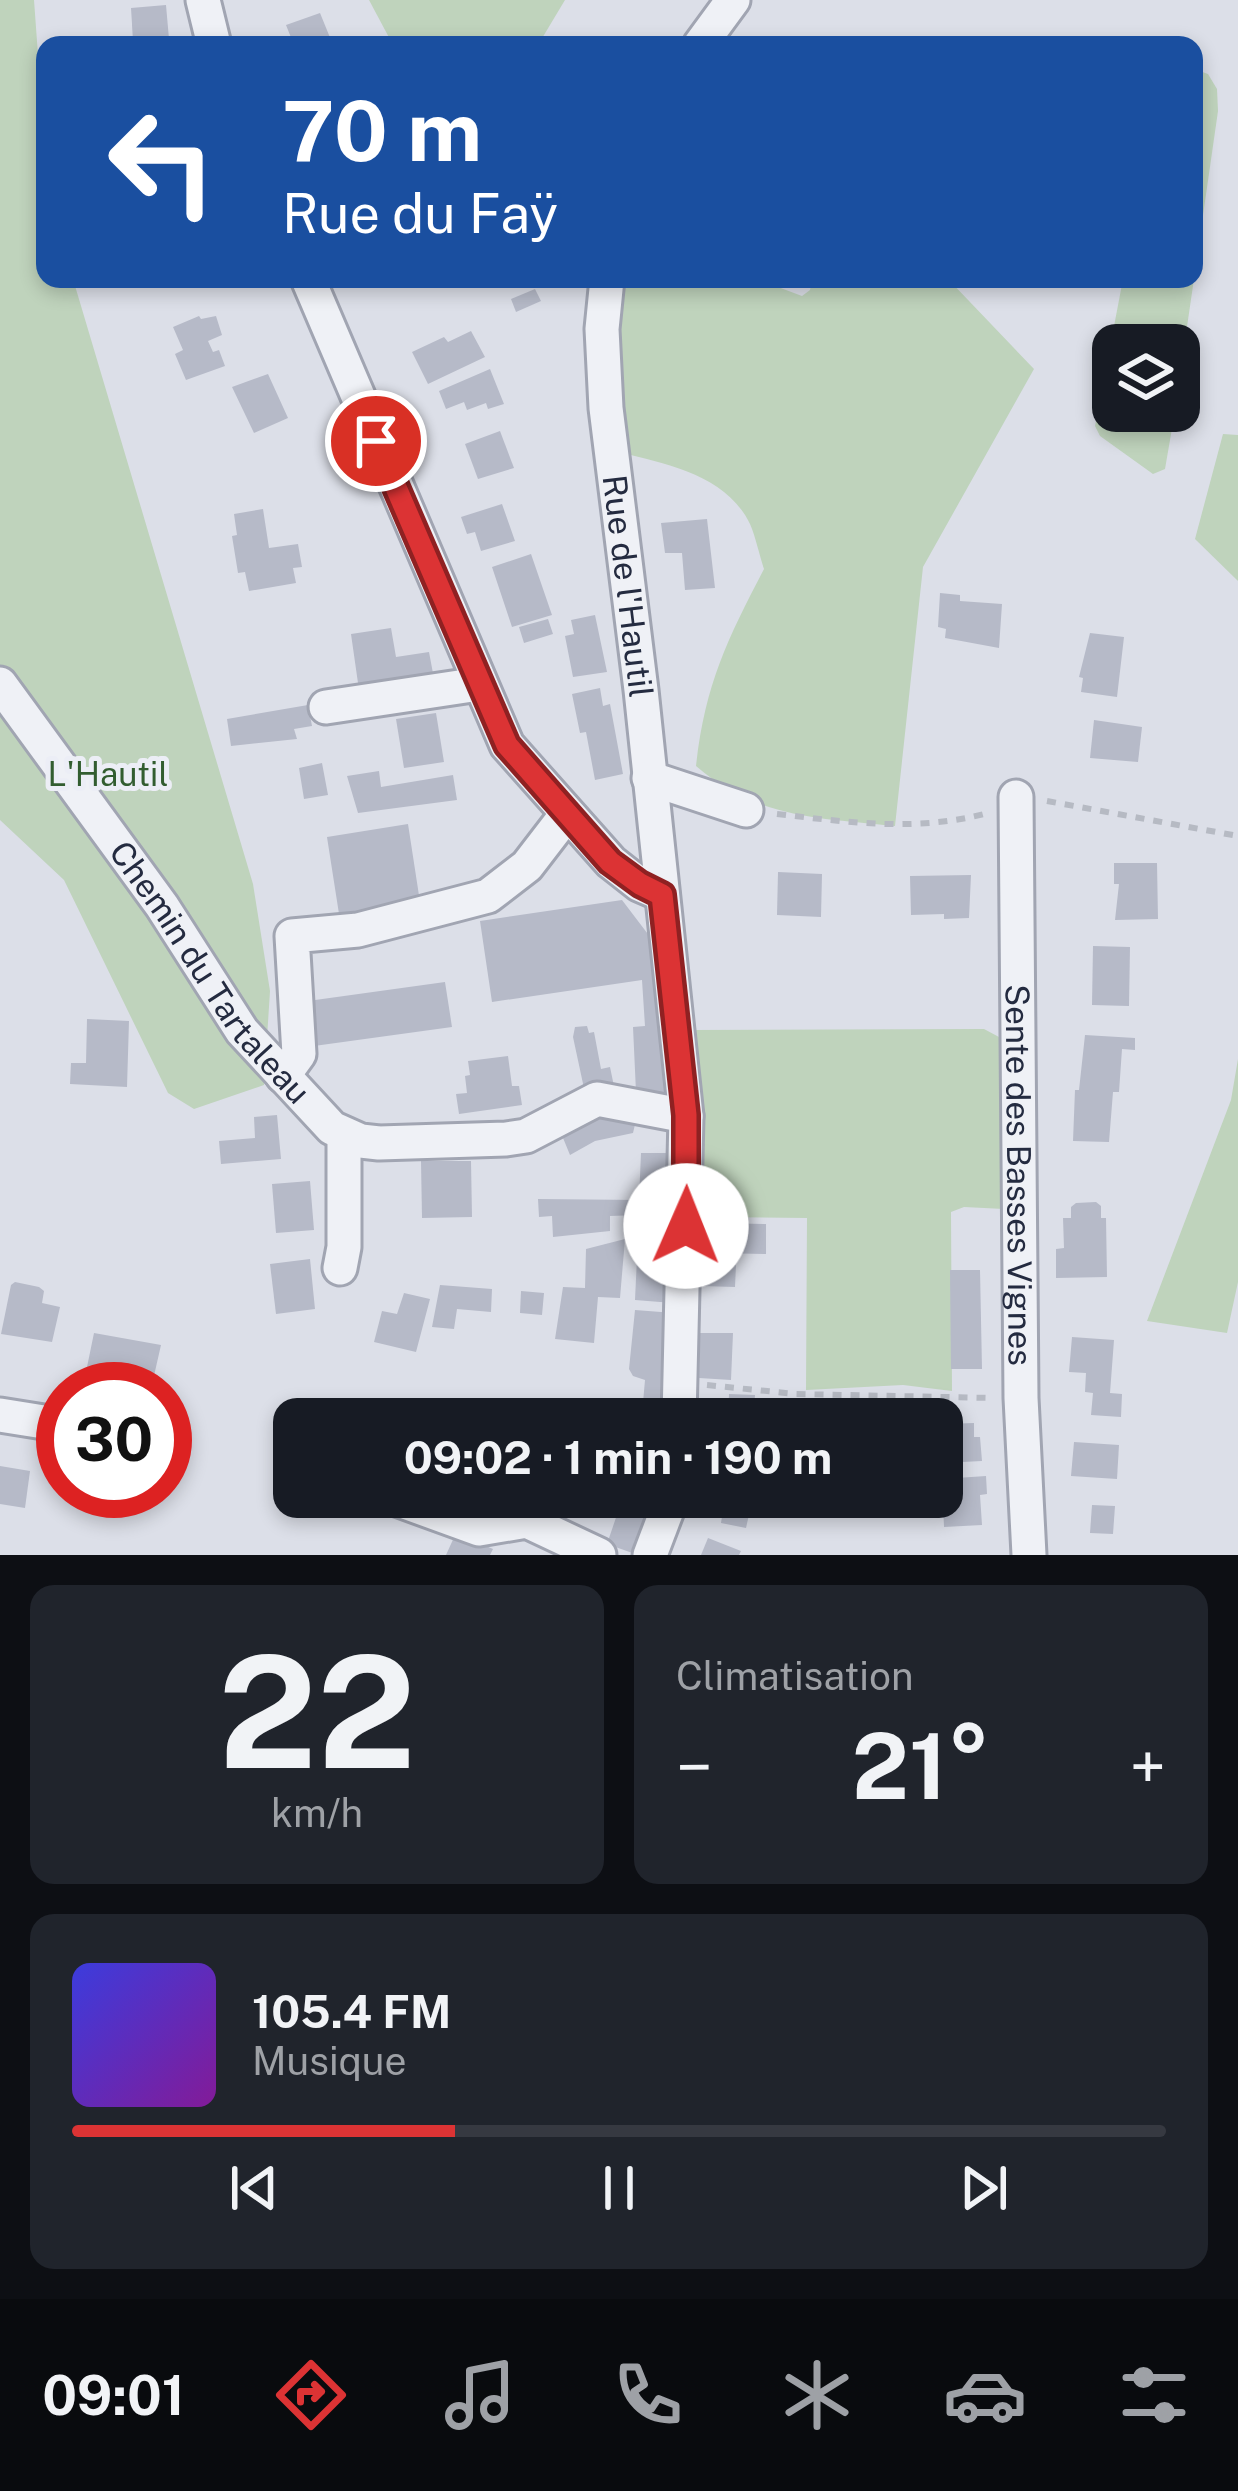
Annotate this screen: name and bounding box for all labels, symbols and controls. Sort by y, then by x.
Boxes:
text: 70 m [282,81,482,180]
icon: left [84,84,240,240]
text: Rue du Faÿ [282,182,558,245]
map controls [1092,324,1200,432]
button: layers [1092,324,1200,432]
pin [325,390,427,492]
icon: arrive [343,408,409,474]
street label: Rue de l'Hautil [595,473,661,699]
park label: L'Hautil [47,755,169,793]
street label: Chemin du Tartaleau [102,834,318,1111]
street label: Sente des Basses Vignes [999,984,1040,1366]
position arrow [623,1163,749,1289]
speed limit sign: 30 [36,1362,192,1518]
text: 09:02 · 1 min · 190 m [404,1431,832,1484]
text: 22 [218,1620,416,1803]
text: Climatisation [676,1653,914,1699]
text: 21° [852,1713,990,1819]
text: − [676,1728,713,1806]
text: + [1129,1728,1166,1806]
text: km/h [271,1790,363,1836]
text: 105.4 FM [252,1985,451,2038]
text: Musique [252,2038,407,2084]
icon: previous [221,2155,287,2221]
icon: pause [586,2155,652,2221]
icon: next [951,2155,1017,2221]
icon: directions [269,2353,353,2437]
icon: music [438,2353,522,2437]
icon: phone [606,2353,690,2437]
icon: climate [775,2353,859,2437]
icon: car [943,2353,1027,2437]
icon: filters [1112,2353,1196,2437]
text: 09:01 [42,2364,185,2427]

